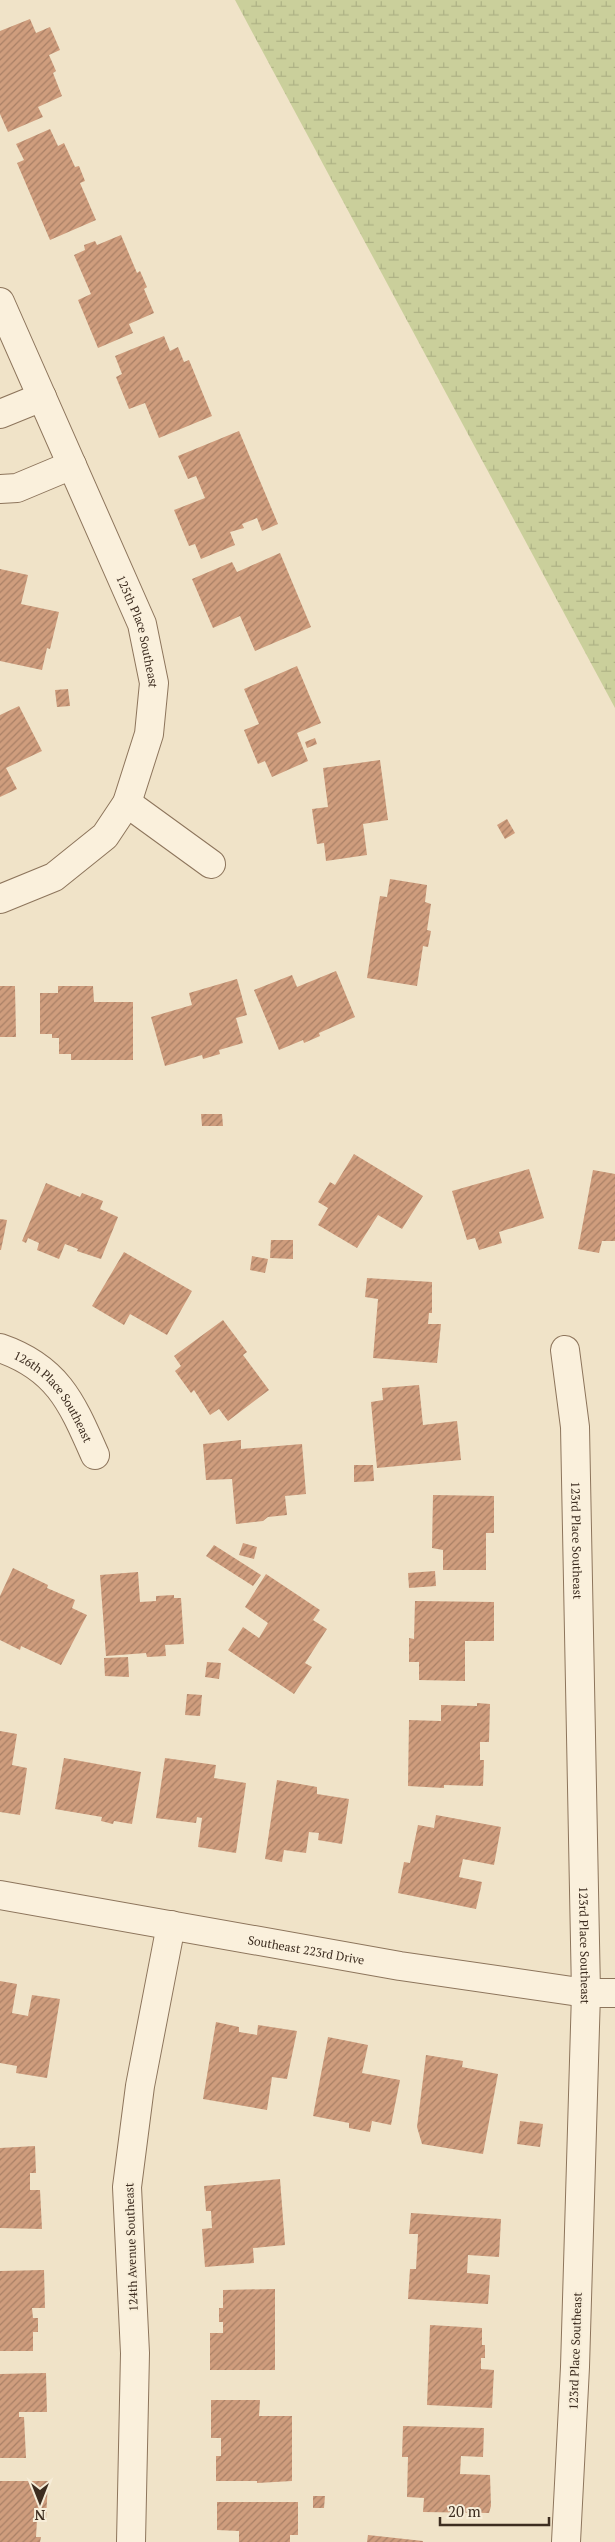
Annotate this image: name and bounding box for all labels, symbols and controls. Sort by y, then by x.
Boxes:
street label: 125th Place Southeast [114,573,161,689]
street label: 126th Place Southeast [12,1347,96,1445]
street label: 123rd Place Southeast [569,1481,586,1600]
street label: 123rd Place Southeast [576,1886,594,2005]
street label: Southeast 223rd Drive [247,1932,366,1967]
street label: 124th Avenue Southeast [121,2182,141,2312]
street label: 123rd Place Southeast [565,2291,585,2410]
north arrow [15,2477,65,2527]
scale bar [440,2494,549,2526]
text: 20 m [448,2501,481,2521]
text: N [34,2506,45,2525]

